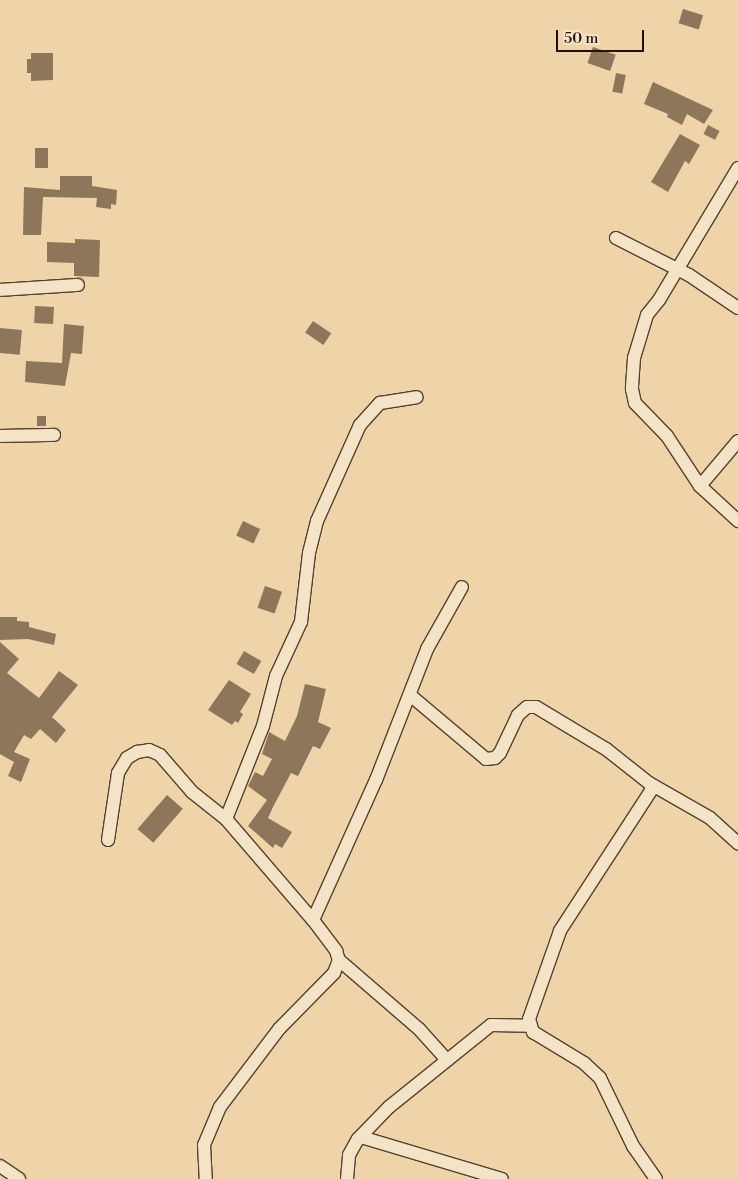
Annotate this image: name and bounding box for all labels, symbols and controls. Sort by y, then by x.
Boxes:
scale bar [558,20,646,52]
text: 50 m [564,29,598,48]

